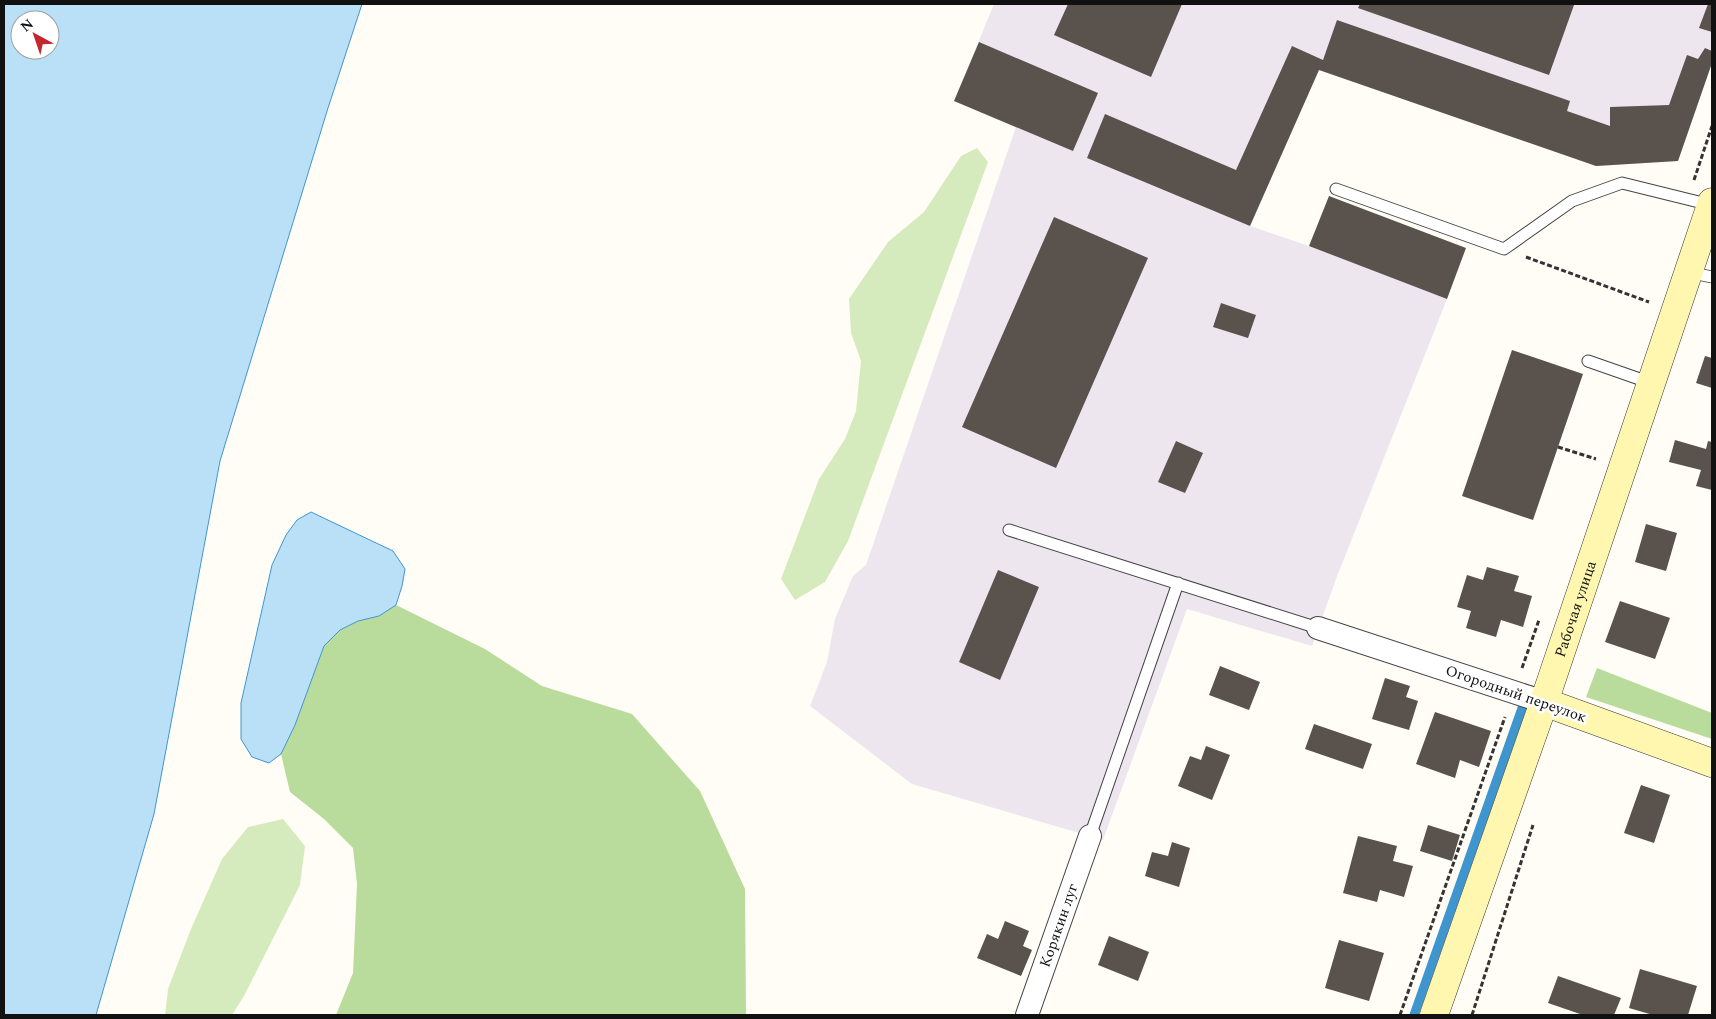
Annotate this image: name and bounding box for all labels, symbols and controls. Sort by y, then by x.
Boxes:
north arrow [10,10,60,60]
text: N [16,14,38,37]
street label: Рабочая улица [1548,557,1602,660]
street label: Огородный переулок [1442,659,1590,729]
street label: Корякин луг [1033,880,1084,970]

